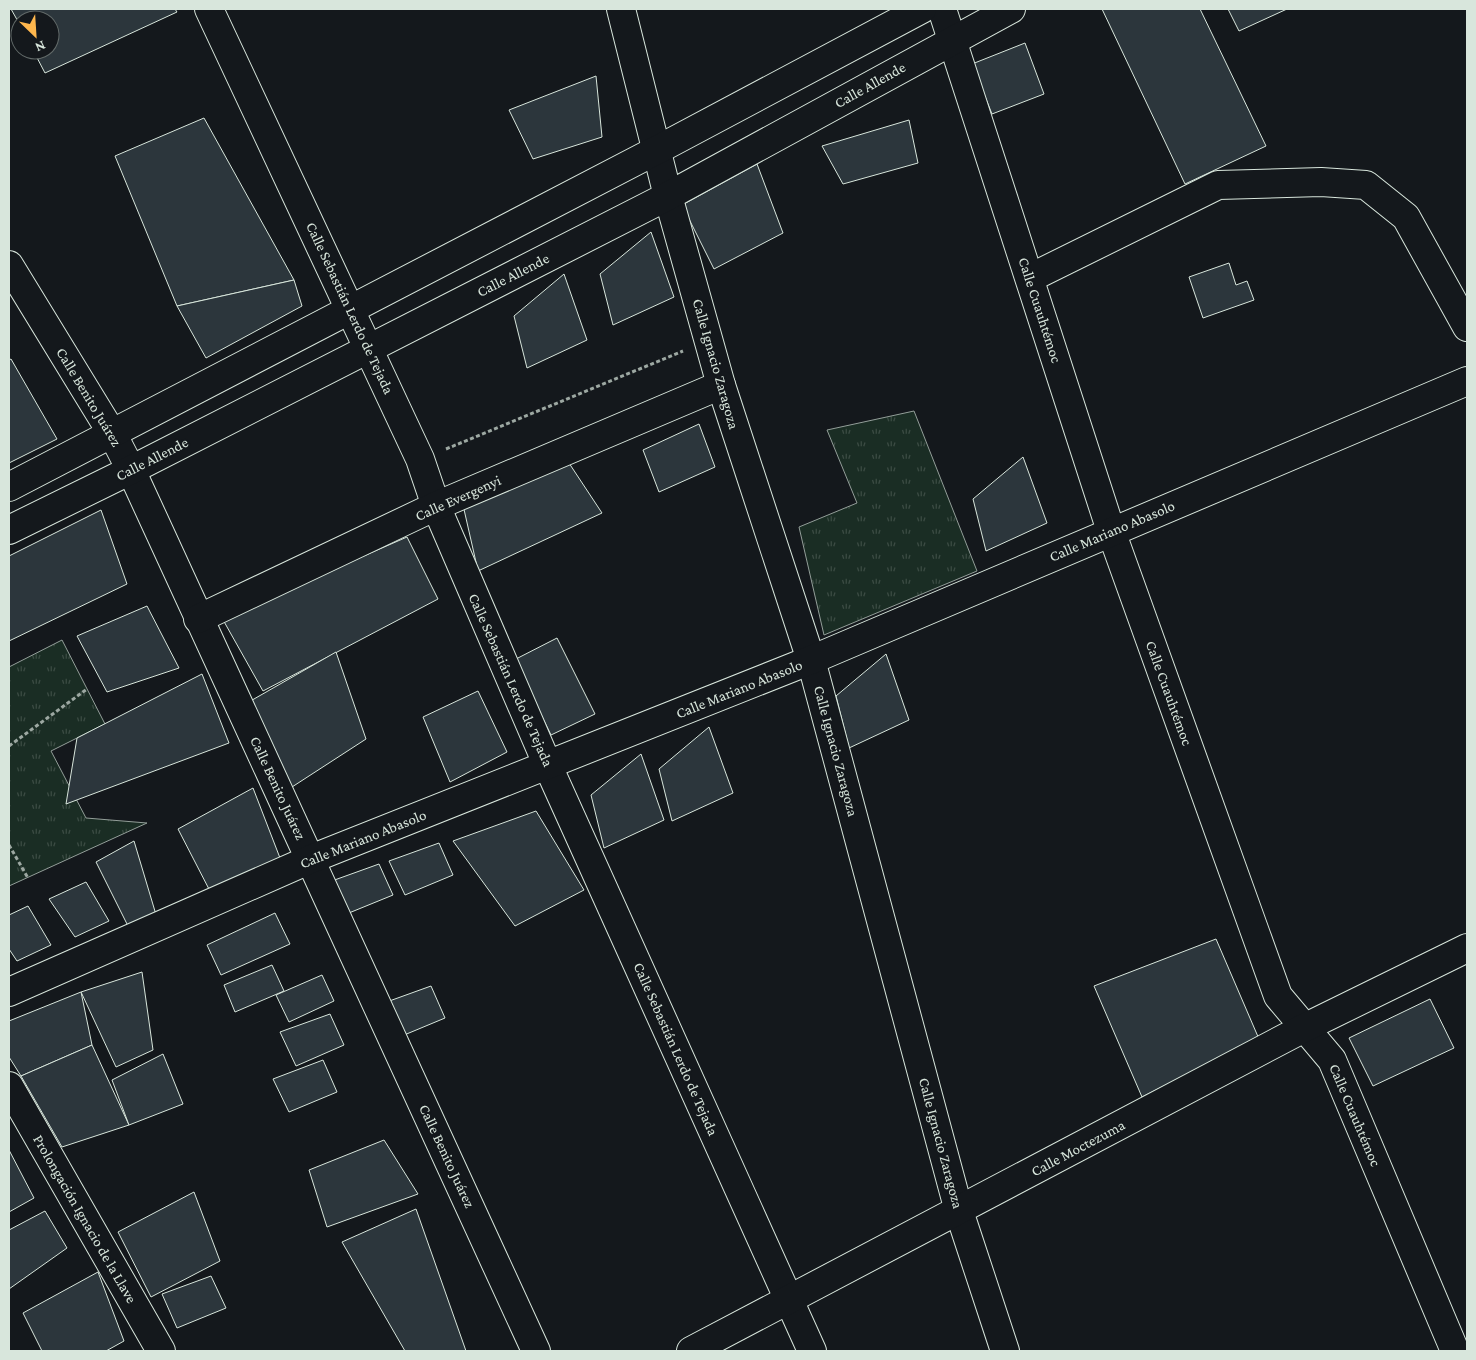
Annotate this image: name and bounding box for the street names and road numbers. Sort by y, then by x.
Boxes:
street label: Calle Allende [832,59,909,111]
street label: Calle Sebastián Lerdo de Tejada [302,219,397,397]
street label: Calle Allende [474,250,552,300]
street label: Calle Cuauhtémoc [1015,255,1065,365]
street label: Calle Ignacio Zaragoza [689,297,742,431]
street label: Calle Benito Juárez [52,345,125,450]
street label: Calle Allende [113,434,191,484]
street label: Calle Evergenyi [413,472,504,525]
street label: Calle Mariano Abasolo [1047,497,1177,565]
street label: Calle Sebastián Lerdo de Tejada [465,591,557,770]
street label: Calle Cuauhtémoc [1143,639,1196,748]
street label: Calle Mariano Abasolo [674,656,804,722]
street label: Calle Ignacio Zaragoza [810,684,861,819]
street label: Calle Benito Juárez [246,734,309,843]
street label: Calle Mariano Abasolo [298,806,428,872]
street label: Calle Sebastián Lerdo de Tejada [630,960,722,1139]
street label: Calle Cuauhtémoc [1326,1061,1384,1169]
street label: Calle Ignacio Zaragoza [915,1076,966,1211]
street label: Calle Benito Juárez [415,1102,478,1211]
street label: Calle Moctezuma [1028,1117,1128,1179]
street label: Prolongación Ignacio de la Llave [29,1132,140,1307]

